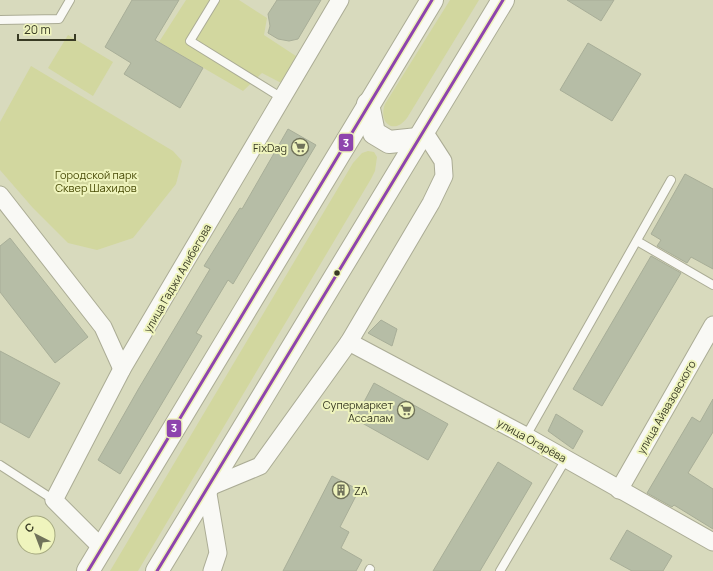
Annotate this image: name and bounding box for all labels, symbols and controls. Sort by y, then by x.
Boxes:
scale bar [18,16,75,42]
text: 20 m [24,21,51,38]
line badge: 3 [338,133,354,152]
text: 3 [343,135,349,150]
supermarket icon: FixDag [290,137,310,157]
place label: FixDag [253,140,287,155]
park label: Городской парк Сквер Шахидов [55,167,137,195]
street label: улица Гаджи Алибегова [140,221,214,335]
unlabelled marker [332,268,342,278]
street label: улица Айвазовского [633,357,699,457]
place label: Супермаркет Ассалам [323,397,393,425]
supermarket icon: Супермаркет Ассалам [396,400,416,420]
street label: улица Огарёва [495,415,569,465]
line badge: 3 [166,419,182,438]
text: 3 [171,420,177,435]
building icon: ZA [331,480,351,500]
place label: ZA [354,483,368,498]
north arrow [16,515,56,555]
text: С [21,519,37,535]

